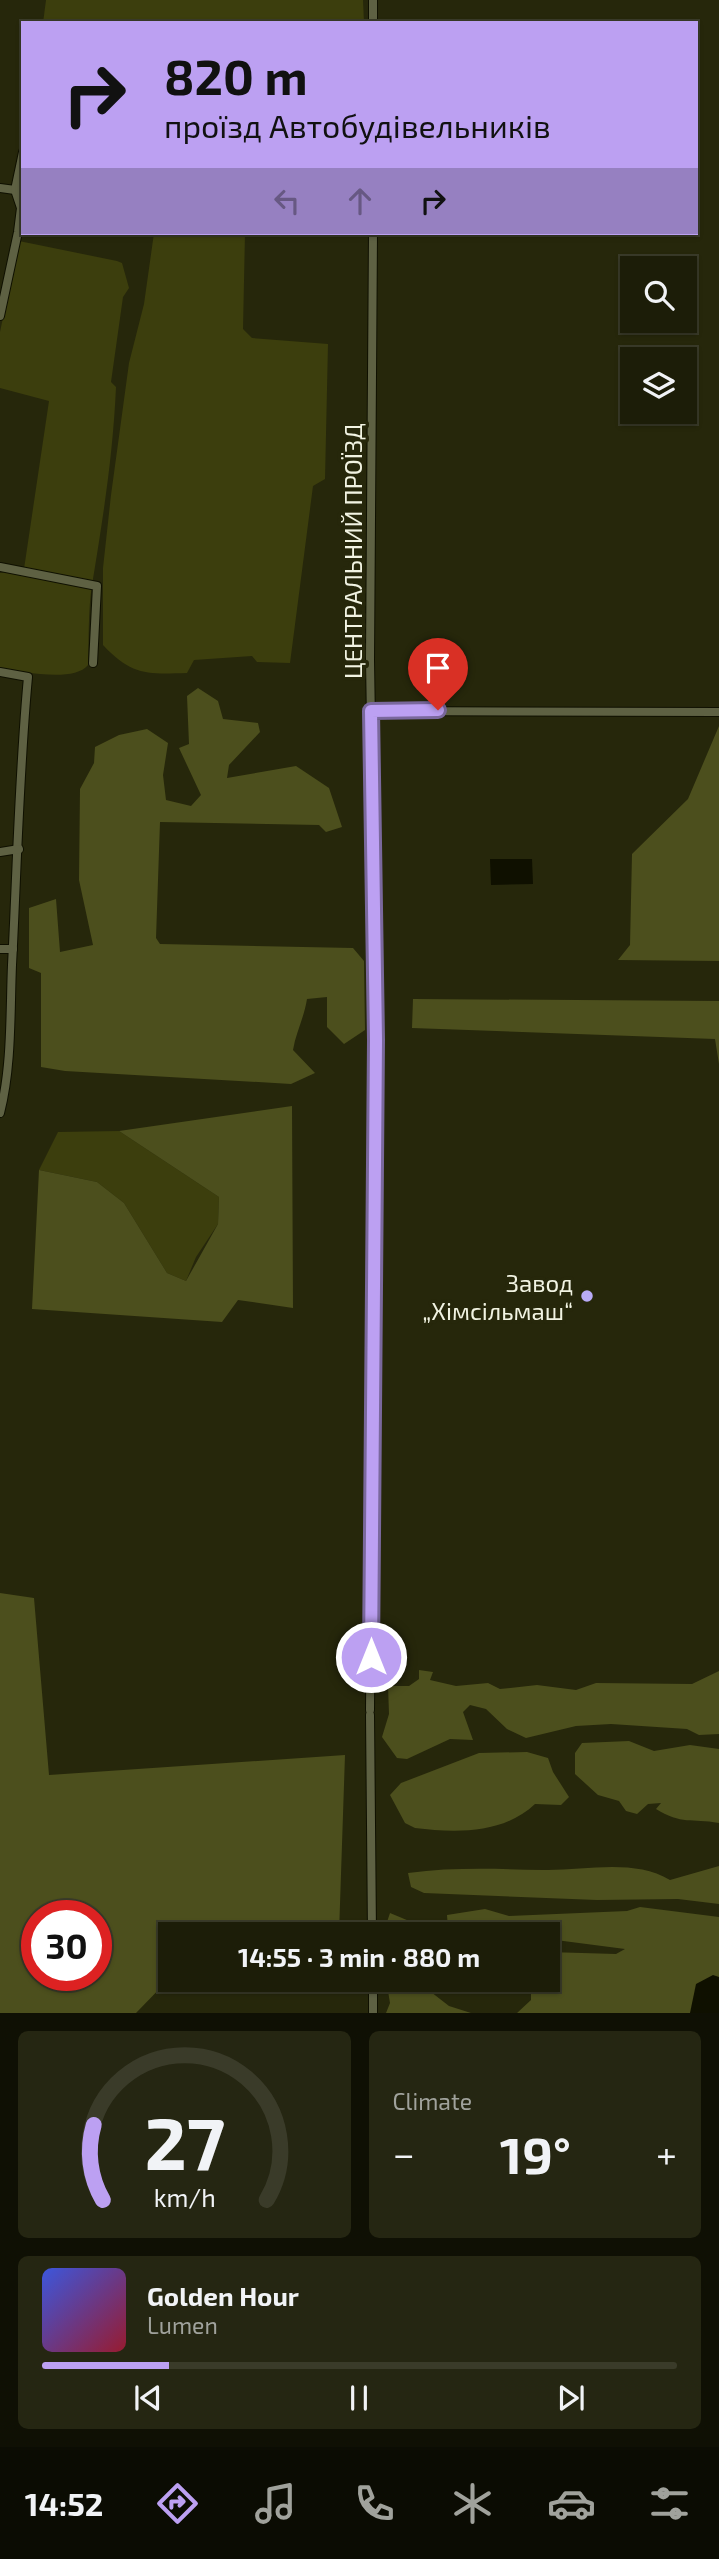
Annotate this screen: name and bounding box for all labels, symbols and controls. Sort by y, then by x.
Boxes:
text: 820 m [164,46,308,105]
icon: right [49,49,140,140]
text: проїзд Автобудівельників [164,106,551,144]
icon: left [268,182,306,220]
icon: ahead [341,182,379,220]
icon: right [414,182,452,220]
map controls [620,256,697,424]
button: search [620,256,697,333]
button: layers [620,347,697,424]
street label: ЦЕНТРАЛЬНИЙ ПРОЇЗД [338,423,367,679]
pin [408,638,468,710]
icon: arrive [419,649,457,687]
place label: Завод „Хімсільмаш“ [422,1268,573,1325]
marker: Завод „Хімсільмаш“ [579,1288,595,1304]
position arrow [334,1620,408,1694]
speed limit sign: 30 [21,1900,112,1991]
text: 14:55 · 3 min · 880 m [238,1941,480,1972]
text: Climate [393,2087,472,2115]
text: 27 [144,2098,225,2186]
text: 19° [500,2122,571,2184]
text: − [393,2130,415,2176]
text: + [656,2130,677,2176]
text: km/h [153,2182,215,2212]
text: Golden Hour [147,2280,299,2311]
text: Lumen [147,2311,218,2339]
icon: previous [129,2379,167,2417]
icon: pause [340,2379,378,2417]
icon: next [552,2379,590,2417]
icon: directions [153,2479,202,2528]
icon: music [251,2479,300,2528]
icon: phone [350,2479,399,2528]
icon: climate [448,2479,497,2528]
icon: car [547,2479,596,2528]
icon: filters [645,2479,694,2528]
text: 14:52 [25,2484,103,2522]

